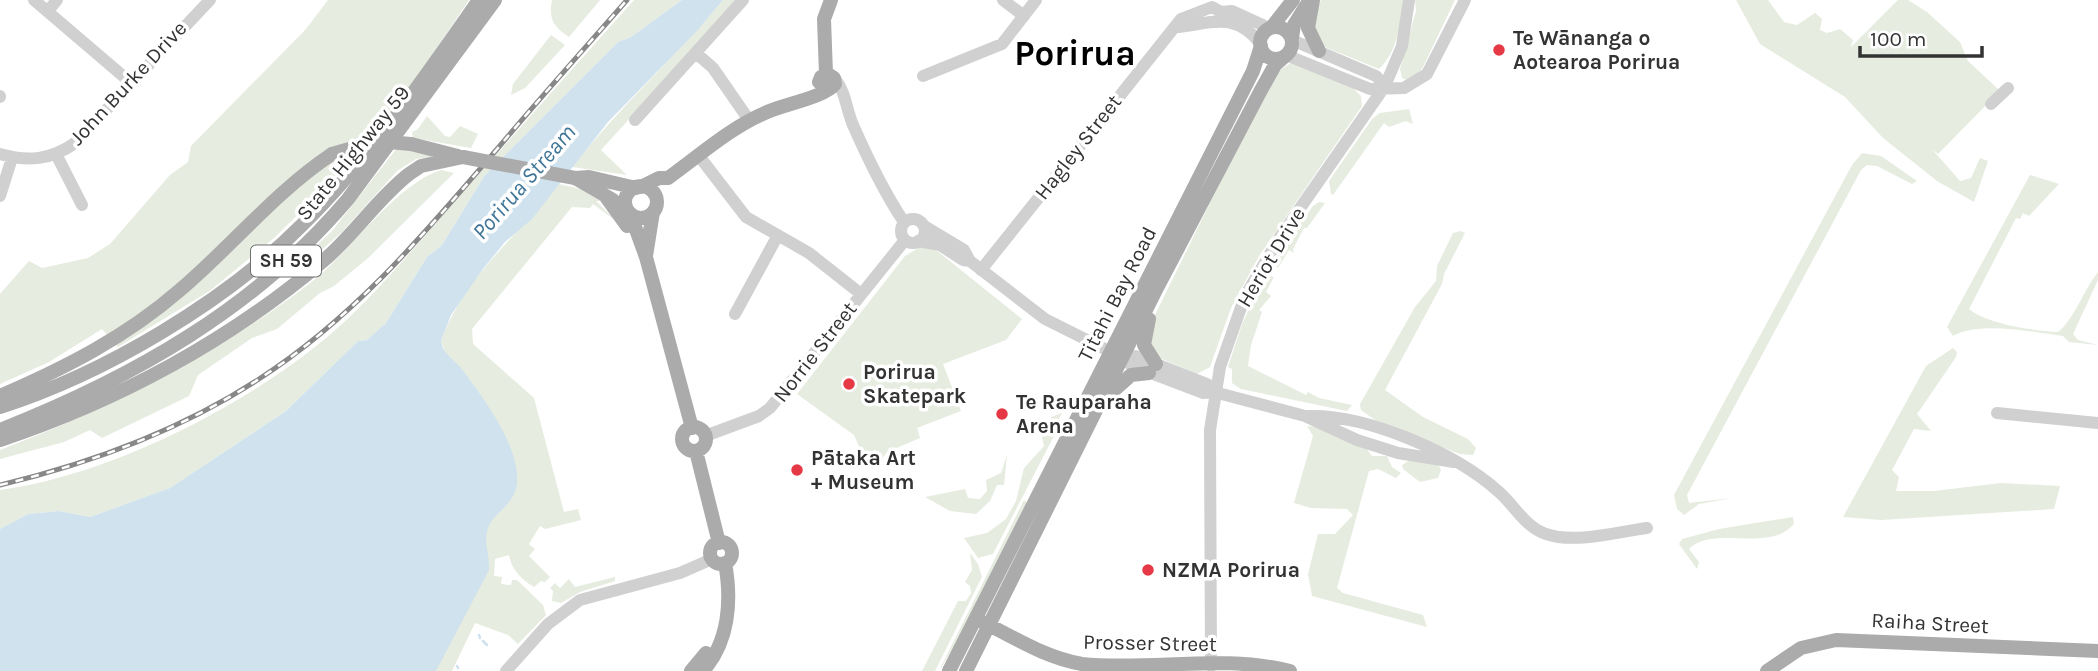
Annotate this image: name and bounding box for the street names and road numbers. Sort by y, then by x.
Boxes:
street label: John Burke Drive [65,16,191,150]
street label: State Highway 59 [291,81,415,225]
street label: Hagley Street [1030,90,1126,204]
street label: Heriot Drive [1232,203,1310,311]
street label: Titahi Bay Road [1073,223,1161,365]
road number: SH 59 [251,246,321,276]
street label: Norrie Street [768,297,862,407]
street label: Raiha Street [1871,608,1989,638]
street label: Prosser Street [1083,630,1217,656]

